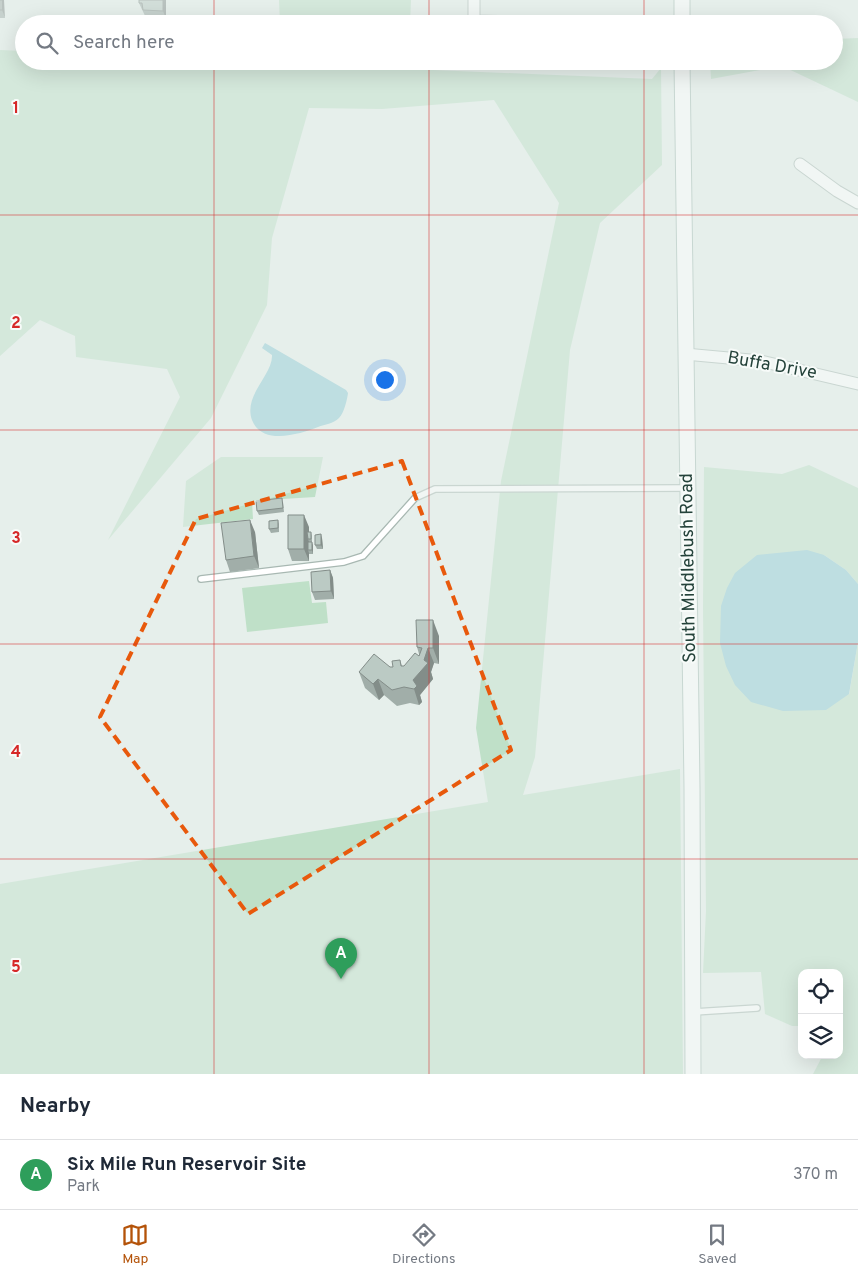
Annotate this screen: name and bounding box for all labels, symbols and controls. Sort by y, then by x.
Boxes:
search box [15,15,843,70]
icon: search [33,29,61,57]
text: Search here [73,31,175,55]
text: 1 [13,99,19,119]
text: 2 [11,314,21,334]
street label: Buffa Drive [725,347,819,385]
your location [372,367,398,393]
street label: South Middlebush Road [676,473,702,663]
text: 3 [11,529,21,549]
text: 4 [11,743,21,763]
pin: A [325,938,357,979]
text: 5 [11,958,21,978]
map controls [798,969,843,1059]
button: locate [798,969,843,1014]
button: layers [798,1014,843,1059]
text: Nearby [20,1093,91,1120]
text: Six Mile Run Reservoir Site [67,1153,306,1177]
text: A [30,1165,42,1185]
text: 370 m [793,1165,838,1185]
text: Park [67,1177,100,1197]
tab: Map [121,1221,149,1268]
tab: Directions [392,1221,456,1268]
tab: Saved [698,1221,737,1268]

